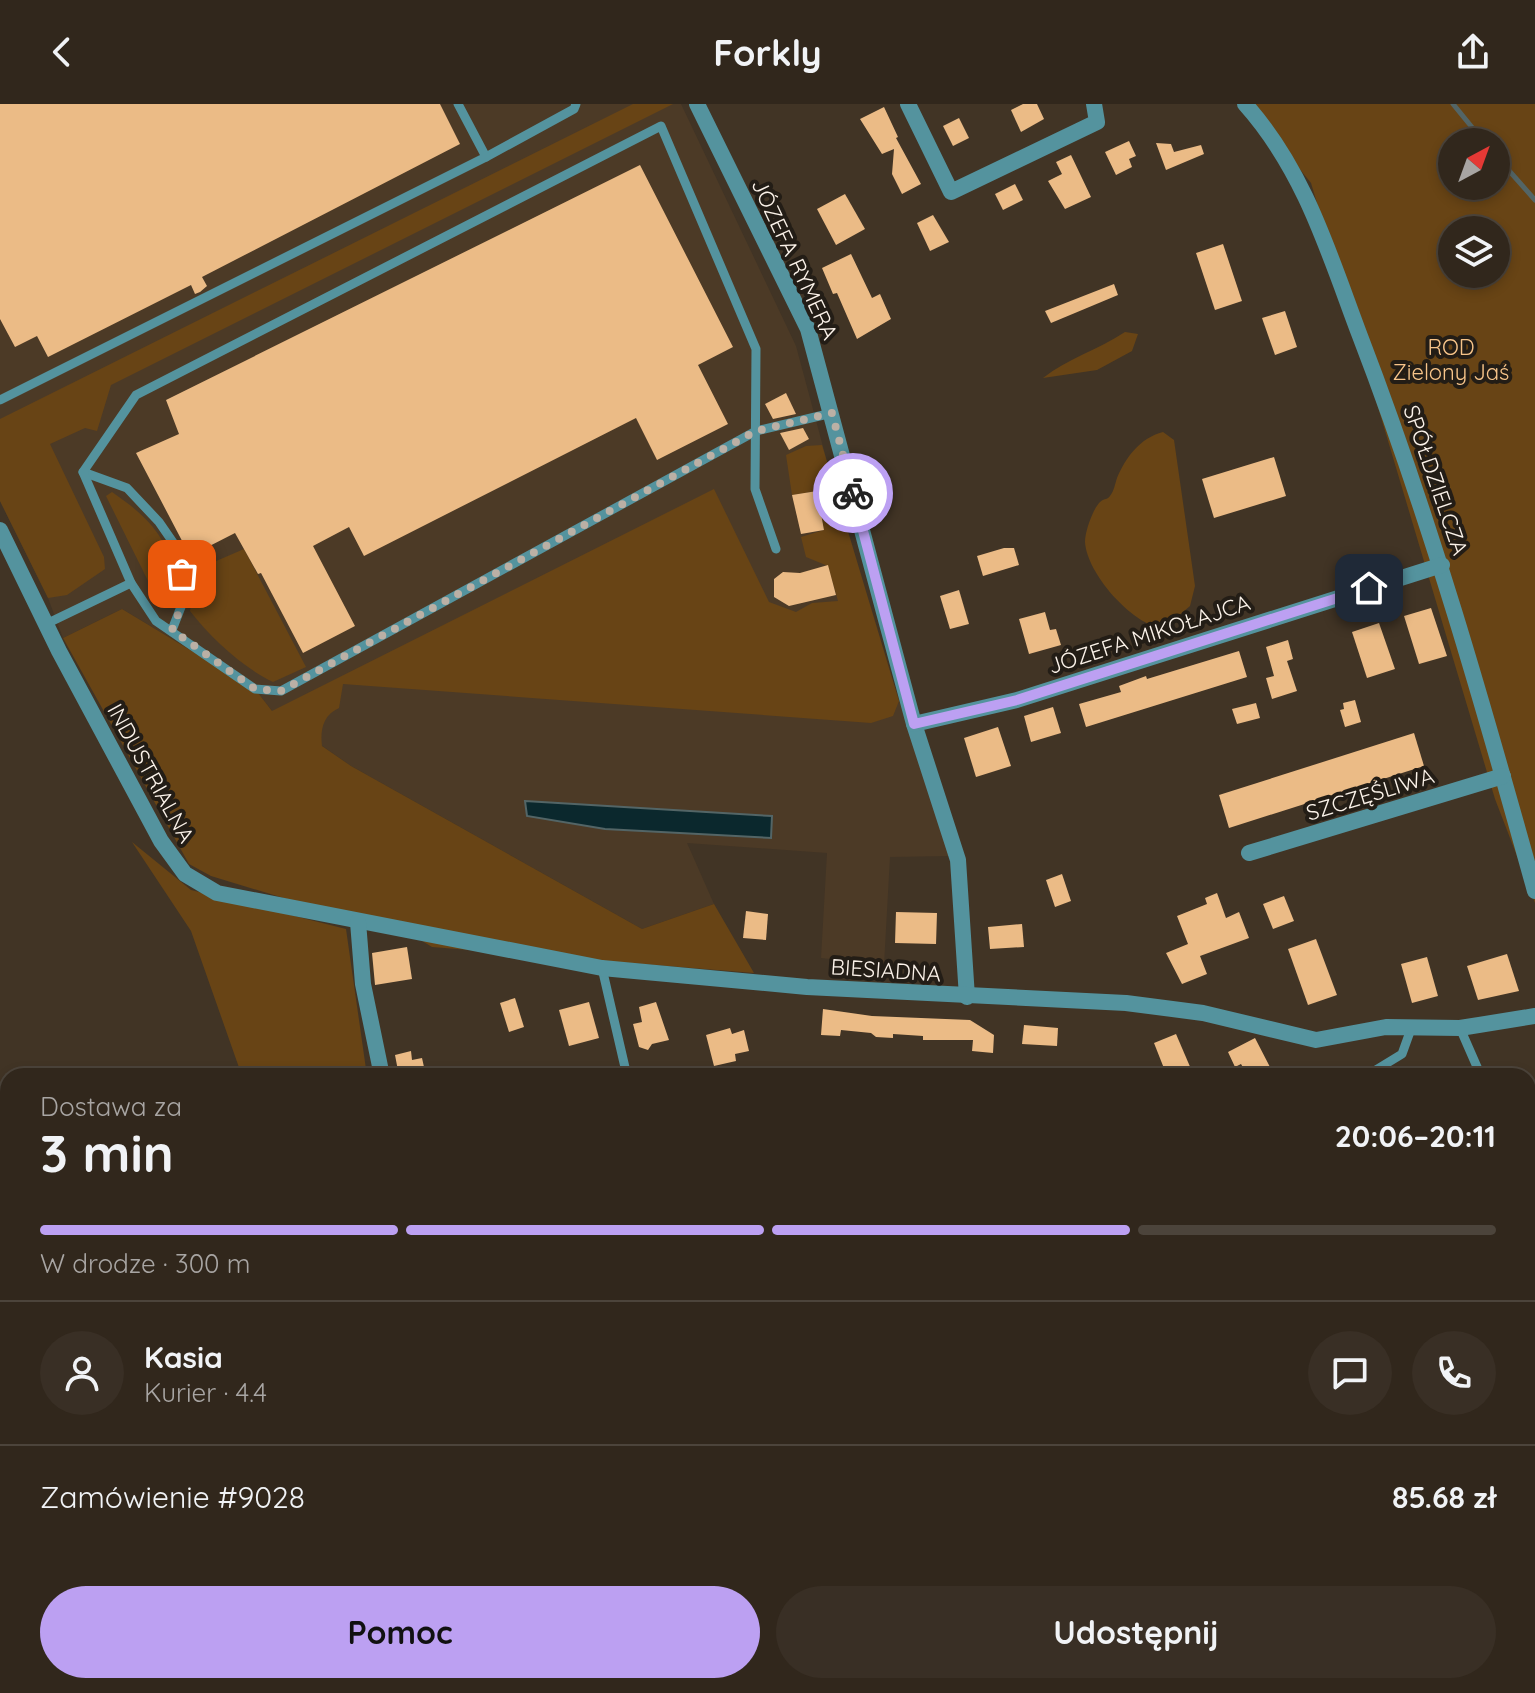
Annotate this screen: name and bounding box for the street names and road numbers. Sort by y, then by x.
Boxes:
street label: JÓZEFA RYMERA [745,174,845,344]
street label: SPÓŁDZIELCZA [1397,401,1475,559]
street label: JÓZEFA MIKOŁAJCA [1044,588,1254,680]
street label: INDUSTRIALNA [101,698,201,848]
street label: SZCZĘŚLIWA [1303,761,1437,827]
street label: BIESIADNA [830,952,942,988]

